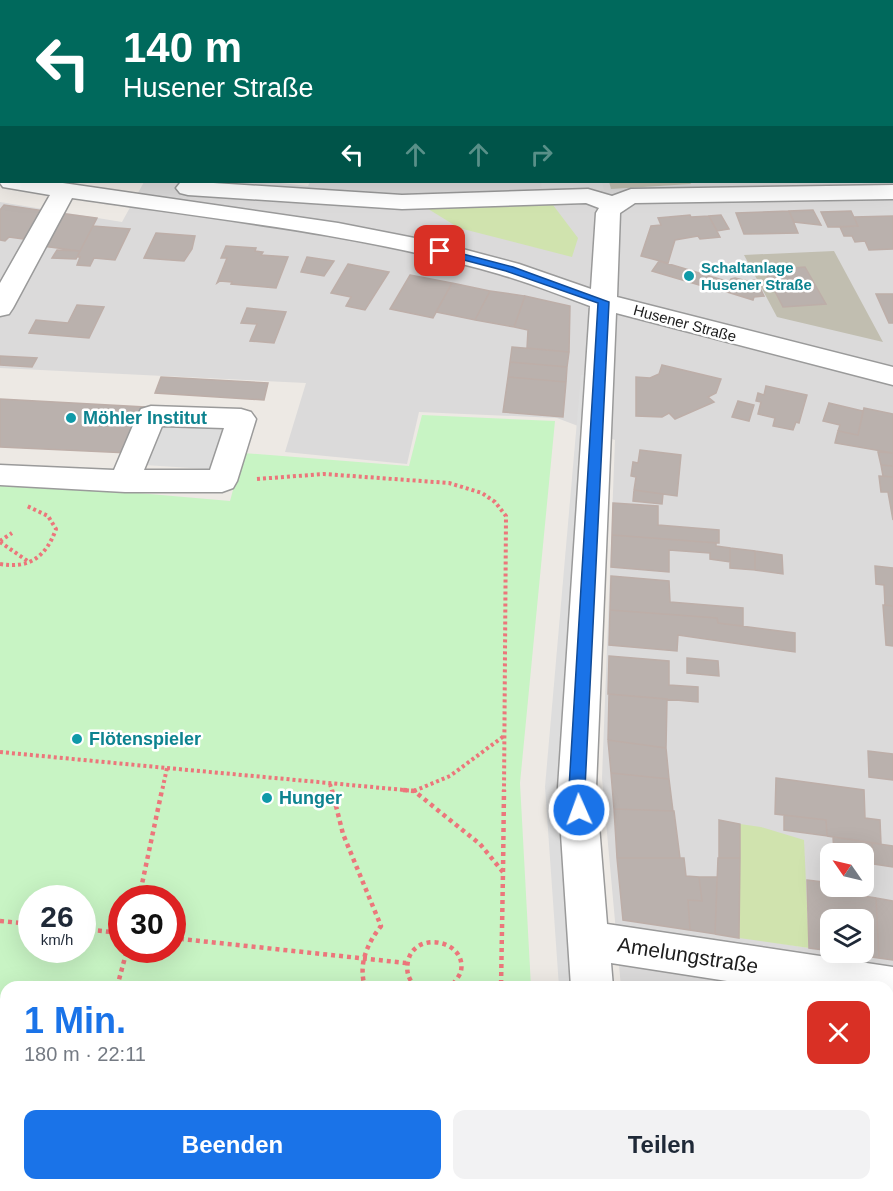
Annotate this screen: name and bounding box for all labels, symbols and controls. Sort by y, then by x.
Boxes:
icon: left [24,24,102,102]
text: 140 m [123,24,242,71]
text: Husener Straße [123,73,314,103]
icon: left [336,138,369,171]
icon: ahead [399,138,432,171]
icon: ahead [462,138,495,171]
icon: right [525,138,558,171]
pin [414,225,465,276]
icon: arrive [423,234,456,267]
place label: Schaltanlage Husener Straße [701,259,812,293]
marker: Schaltanlage Husener Straße [682,269,696,283]
street label: Husener Straße [632,301,738,345]
place label: Möhler Institut [83,408,207,428]
marker: Möhler Institut [64,411,78,425]
place label: Flötenspieler [89,729,201,749]
marker: Flötenspieler [70,732,84,746]
position arrow [547,778,611,842]
place label: Hunger [279,788,342,808]
marker: Hunger [260,791,274,805]
north arrow [820,843,874,897]
map controls [820,843,874,963]
speed limit sign: 30 [108,885,186,963]
text: 26 [40,900,74,933]
button: layers [820,909,874,963]
text: km/h [41,931,73,948]
street label: Amelungstraße [616,933,760,977]
text: 1 Min. [24,1000,126,1041]
button: close [807,1001,870,1064]
text: 180 m · 22:11 [24,1043,146,1065]
button: Beenden [24,1110,441,1179]
button: Teilen [453,1110,870,1179]

